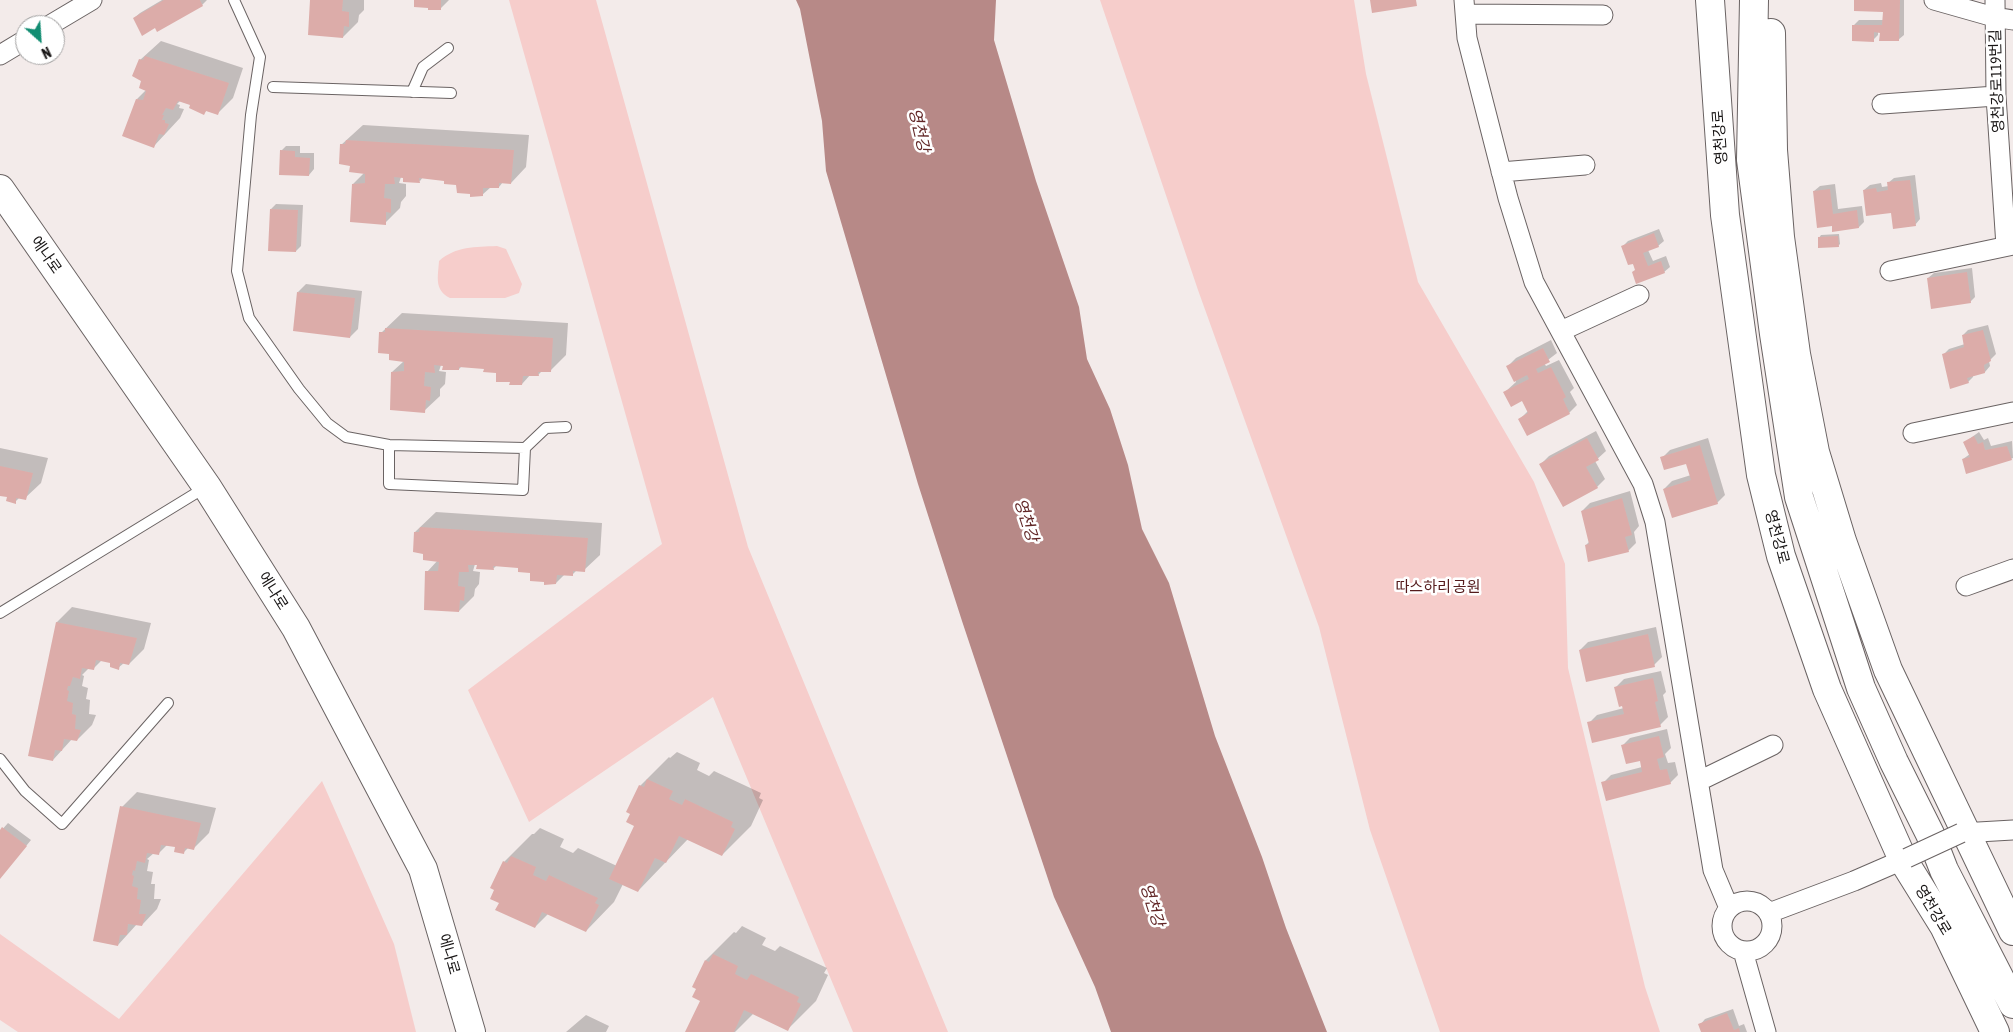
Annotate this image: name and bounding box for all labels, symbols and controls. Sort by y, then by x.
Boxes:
north arrow [15,15,65,65]
street label: 영천강로119번길 [1986,29,2008,133]
text: N [39,44,53,62]
water label: 영천강 [905,106,933,154]
street label: 영천강로 [1709,109,1731,165]
street label: 에나로 [27,233,65,277]
water label: 영천강 [1010,496,1042,544]
street label: 영천강로 [1761,508,1793,566]
street label: 에나로 [254,569,292,613]
park label: 따스하리 공원 [1396,578,1480,596]
water label: 영천강 [1136,881,1168,929]
street label: 영천강로 [1911,882,1955,938]
street label: 에나로 [435,932,463,976]

